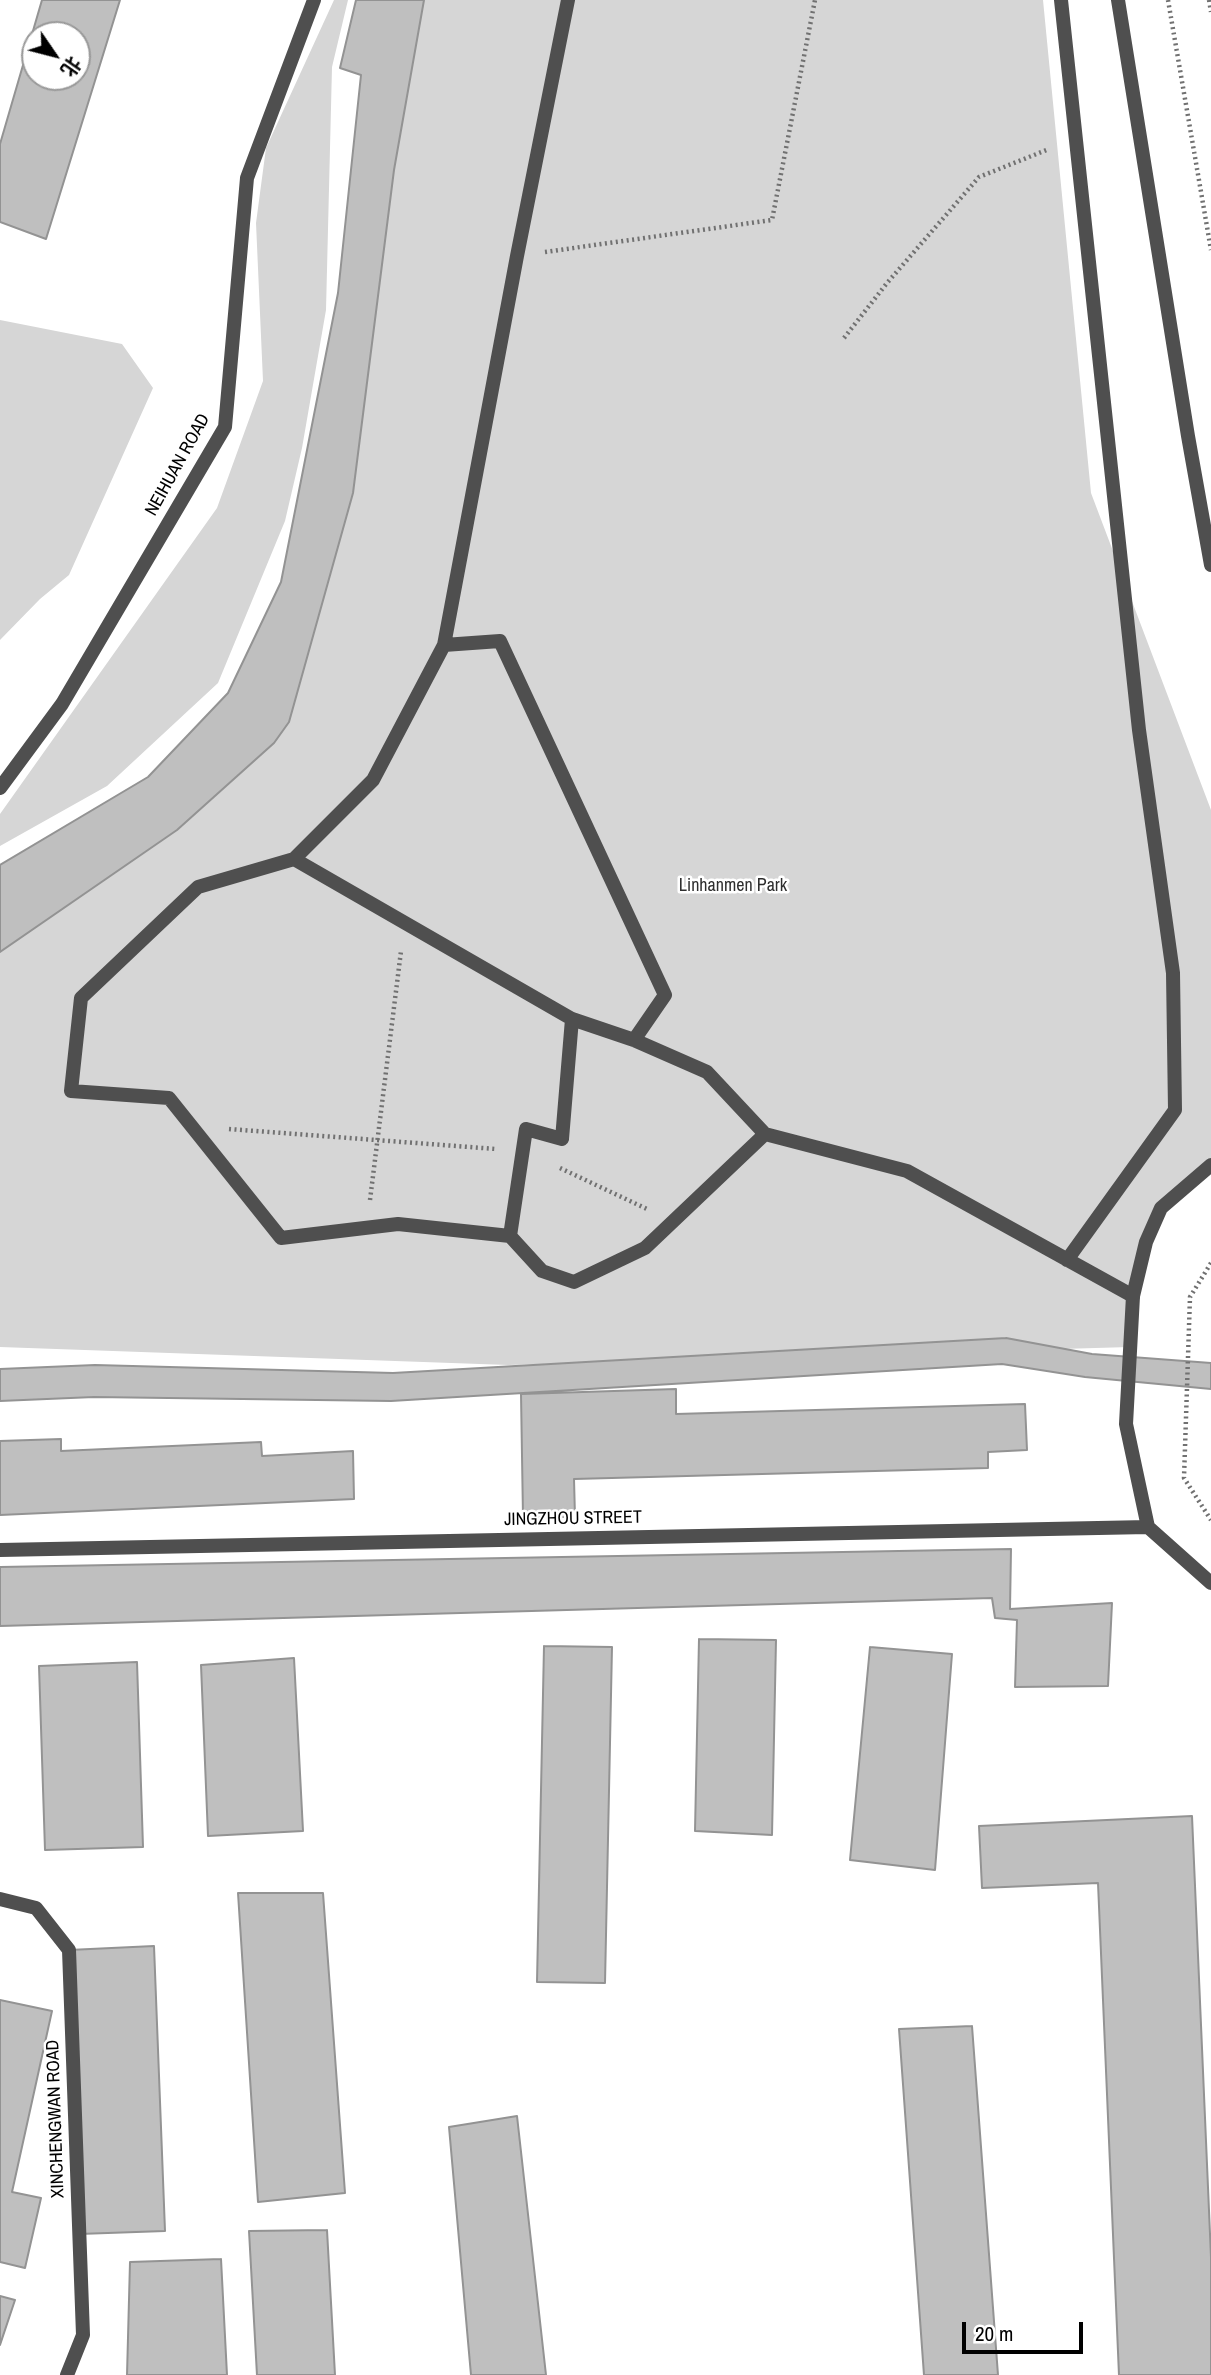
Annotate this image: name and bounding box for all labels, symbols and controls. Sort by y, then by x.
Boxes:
north arrow [21,21,91,91]
text: 北 [55,52,88,82]
street label: NEIHUAN ROAD [141,410,215,520]
park label: Linhanmen Park [679,875,787,897]
street label: JINGZHOU STREET [504,1507,642,1531]
street label: XINCHENGWAN ROAD [42,2039,70,2199]
scale bar [966,2308,1087,2352]
text: 20 m [975,2319,1013,2348]

